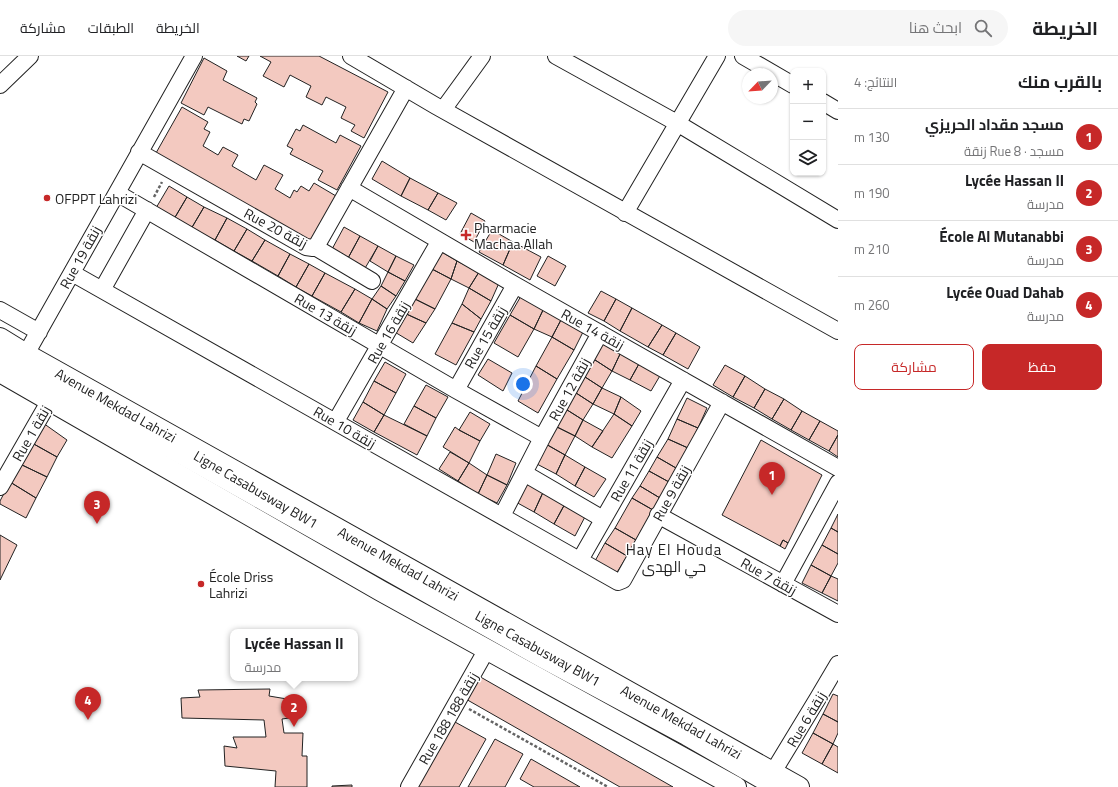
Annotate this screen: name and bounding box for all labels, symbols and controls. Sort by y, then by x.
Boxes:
search box [728,10,1008,46]
text: الخريطة [1032,13,1098,42]
text: ابحث هنا [909,16,962,39]
text: مشاركة [20,17,66,38]
text: الطبقات [88,17,134,38]
text: الخريطة [156,17,200,38]
icon: search [972,17,994,39]
north arrow [742,68,778,104]
map controls [790,68,826,176]
button: + [790,68,826,104]
text: بالقرب منك [1018,69,1102,95]
text: النتائج: 4 [854,72,897,92]
button: − [790,104,826,140]
text: مسجد مقداد الحريزي [925,113,1064,136]
text: 130 m [854,127,890,147]
text: 1 [1085,127,1093,147]
button: layers [790,140,826,176]
text: مسجد · Rue 8 زنقة [964,141,1064,161]
text: Lycée Hassan II [965,169,1064,192]
text: 190 m [854,183,890,203]
text: 2 [1085,183,1093,203]
place label: OFPPT Lahrizi [55,188,137,209]
marker: OFPPT Lahrizi [42,193,52,203]
text: مدرسة [1027,194,1064,214]
street label: Rue 20 زنقة [240,202,312,254]
place label: Pharmacie Machaa Allah [474,217,553,254]
street label: Rue 19 زنقة [54,222,106,292]
text: École Al Mutanabbi [939,225,1064,248]
marker: Pharmacie Machaa Allah [461,230,471,240]
text: 210 m [854,239,890,259]
text: 3 [1085,239,1093,259]
text: مدرسة [1027,250,1064,270]
text: Lycée Ouad Dahab [946,281,1064,304]
street label: Rue 13 زنقة [291,288,361,340]
text: 260 m [854,295,890,315]
text: 4 [1085,295,1093,315]
street label: Rue 16 زنقة [362,297,414,367]
street label: Rue 15 زنقة [459,302,511,372]
street label: Rue 14 زنقة [558,303,628,355]
text: مدرسة [1027,306,1064,326]
button: مشاركة [854,344,974,390]
button: حفظ [982,344,1102,390]
street label: Rue 12 زنقة [543,354,595,424]
street label: Avenue Mekdad Lahrizi [52,362,181,447]
your location [513,374,533,394]
street label: Rue 1 زنقة [7,401,55,465]
street label: Rue 10 زنقة [310,401,380,453]
street label: Rue 11 زنقة [605,435,657,505]
street label: Ligne Casabusway BW1 [190,445,322,533]
street label: Rue 9 زنقة [647,461,695,525]
pin: 1 [759,462,785,495]
pin: 3 [84,491,110,524]
street label: Avenue Mekdad Lahrizi [335,521,463,605]
district label: Hay El Houda حي الهدى [626,538,722,579]
street label: Rue 7 زنقة [737,552,801,600]
place label: École Driss Lahrizi [209,566,273,603]
marker: École Driss Lahrizi [196,579,206,589]
street label: Ligne Casabusway BW1 [472,605,604,691]
popup [230,629,358,681]
text: Lycée Hassan II [244,632,344,655]
text: مدرسة [244,657,281,677]
street label: Rue 188 زنقة 188 [413,668,483,768]
street label: Avenue Mekdad Lahrizi [617,679,746,764]
pin: 4 [75,687,101,720]
street label: Rue 6 زنقة [781,687,831,751]
pin: 2 [281,694,307,727]

